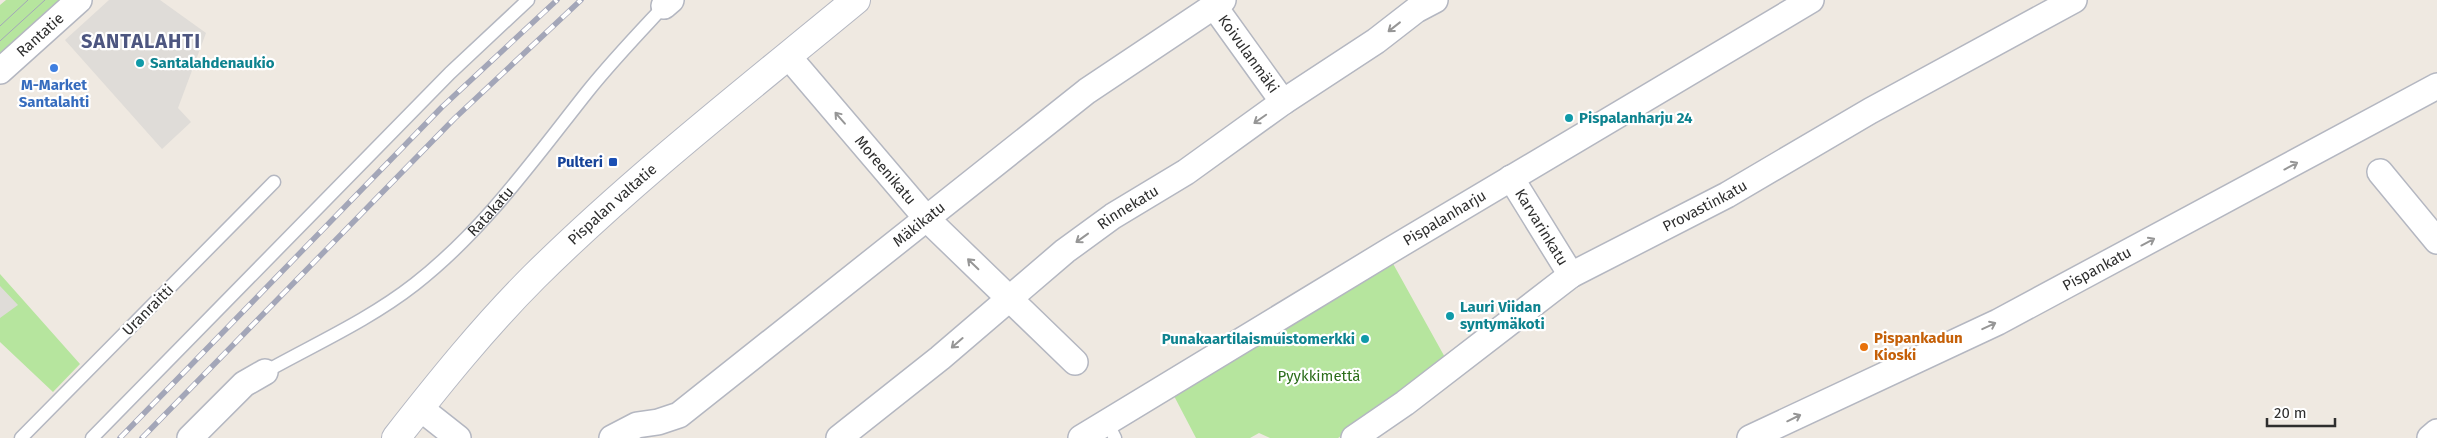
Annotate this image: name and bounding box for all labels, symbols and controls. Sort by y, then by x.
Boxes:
street label: Rantatie [13,9,67,61]
street label: Koivulanmäki [1214,11,1283,97]
one-way arrow [1388,22,1401,33]
district label: SANTALAHTI [81,29,201,53]
place label: Santalahdenaukio [150,54,275,72]
marker: Santalahdenaukio [134,57,146,69]
marker: M-Market Santalahti [48,62,60,74]
place label: M-Market Santalahti [19,76,89,111]
place label: Pispalanharju 24 [1579,109,1693,127]
one-way arrow [835,112,846,125]
marker: Pispalanharju 24 [1563,112,1575,124]
one-way arrow [1253,114,1267,124]
street label: Moreenikatu [851,132,920,208]
place label: Pulteri [557,153,603,171]
marker: Pulteri [607,156,619,168]
street label: Pispalan valtatie [564,160,660,249]
one-way arrow [2283,161,2298,170]
street label: Provastinkatu [1660,176,1750,236]
street label: Rinnekatu [1094,182,1162,233]
street label: Ratakatu [464,183,517,240]
street label: Pispalanharju [1400,186,1489,250]
street label: Karvarinkatu [1511,186,1572,269]
street label: Mäkikatu [889,198,949,251]
one-way arrow [1075,233,1089,243]
one-way arrow [2140,237,2155,247]
street label: Pispankatu [2059,243,2134,295]
one-way arrow [967,258,980,270]
street label: Uranraitti [119,281,177,339]
place label: Lauri Viidan syntymäkoti [1460,298,1545,333]
marker: Lauri Viidan syntymäkoti [1444,310,1456,322]
one-way arrow [1981,321,1996,331]
place label: Pispankadun Kioski [1874,329,1963,364]
place label: Punakaartilaismuistomerkki [1162,330,1355,348]
marker: Punakaartilaismuistomerkki [1359,333,1371,345]
one-way arrow [951,337,964,348]
marker: Pispankadun Kioski [1858,341,1870,353]
park label: Pyykkimettä [1278,367,1360,385]
scale bar [2267,396,2334,428]
text: 20 m [2274,404,2307,422]
one-way arrow [1786,413,1801,422]

